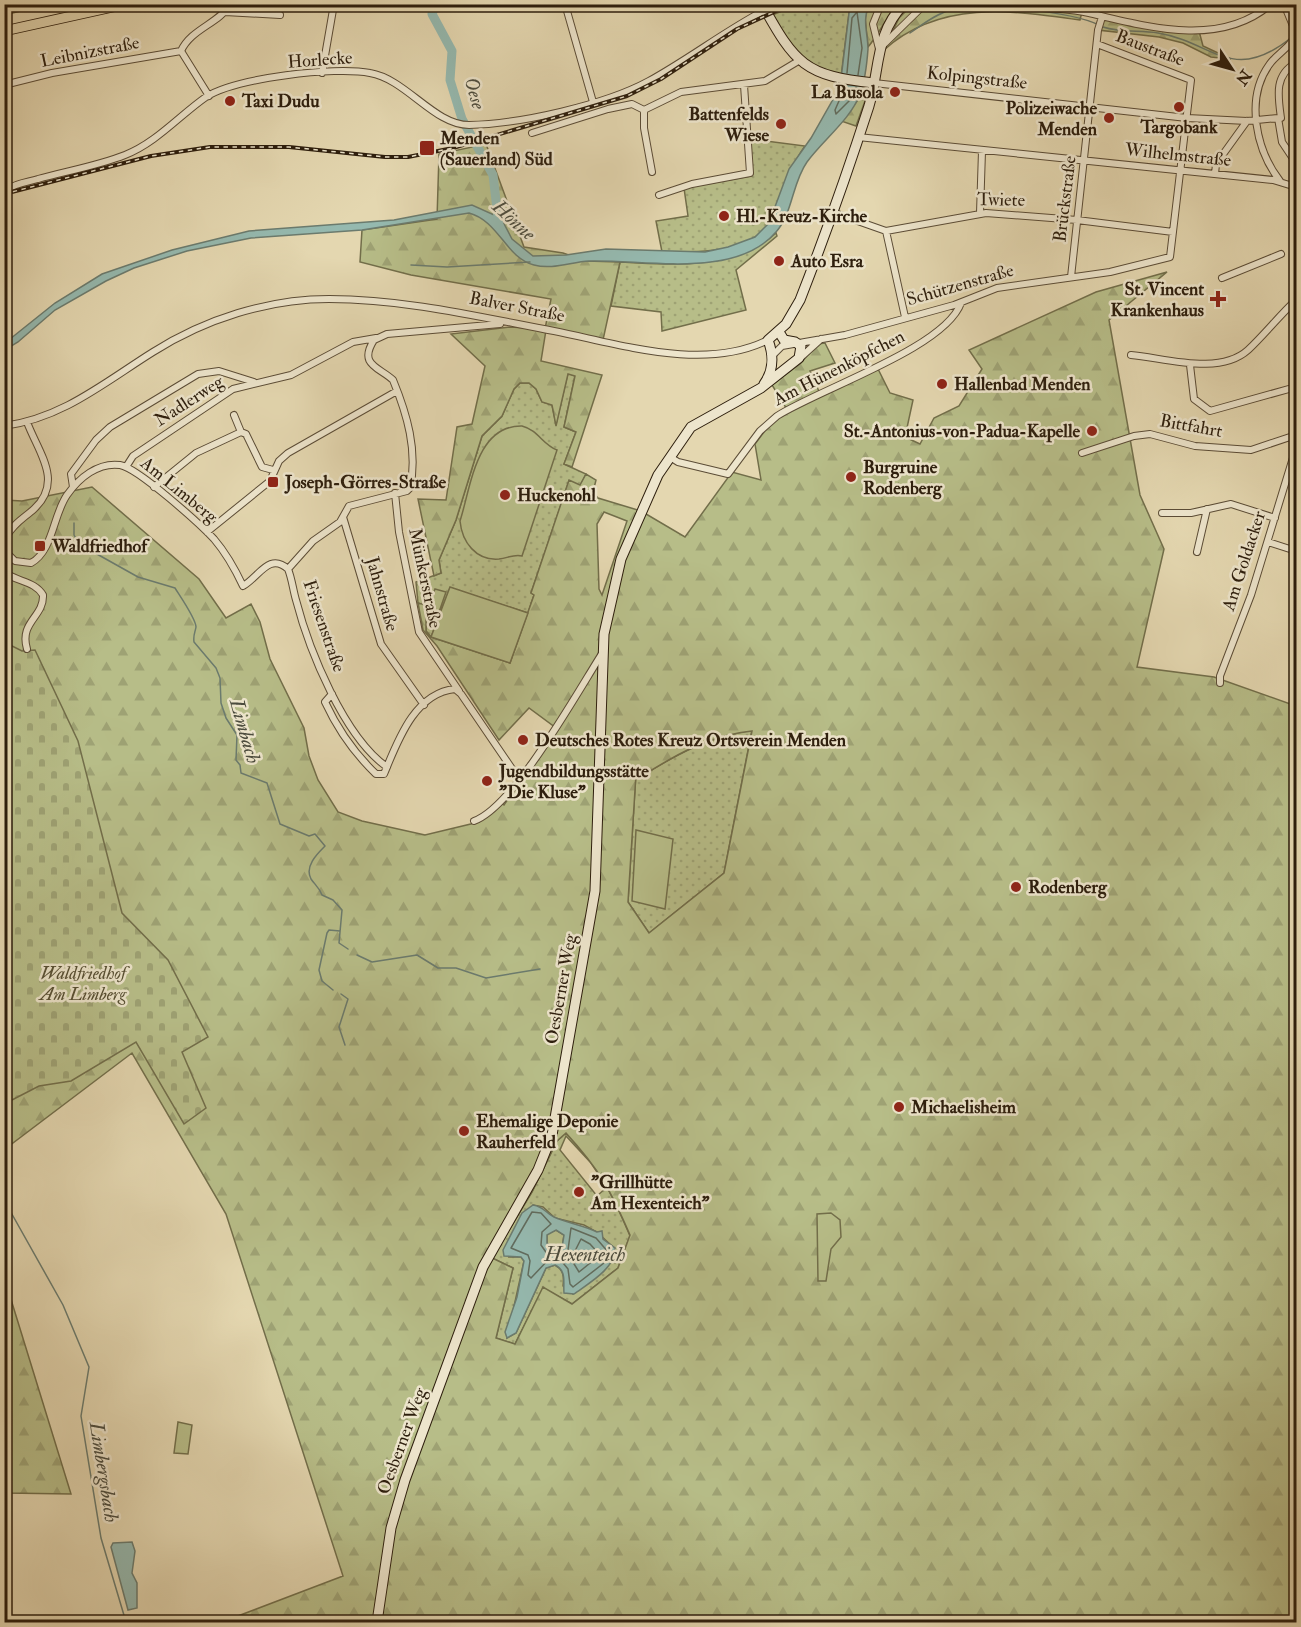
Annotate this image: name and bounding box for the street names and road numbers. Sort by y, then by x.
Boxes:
street label: Baustraße [1112,24,1188,72]
street label: Leibnizstraße [39,31,142,73]
street label: Horlecke [287,46,354,74]
street label: Kolpingstraße [926,61,1029,95]
street label: Wilhelmstraße [1123,138,1233,172]
street label: Brückstraße [1048,154,1082,243]
street label: Twiete [977,188,1026,212]
street label: Schützenstraße [904,259,1017,311]
street label: Balver Straße [467,286,567,328]
street label: Am Hünenköpfchen [769,325,909,411]
street label: Nadlerweg [150,369,229,432]
street label: Bittfahrt [1158,409,1224,443]
street label: Am Limberg [135,451,223,529]
street label: Am Goldacker [1217,508,1271,615]
street label: Münkerstraße [403,526,447,631]
street label: Jahnstraße [360,553,404,634]
street label: Friesenstraße [297,577,351,676]
street label: Oesberner Weg [540,931,582,1046]
street label: Oesberner Weg [372,1383,432,1497]

